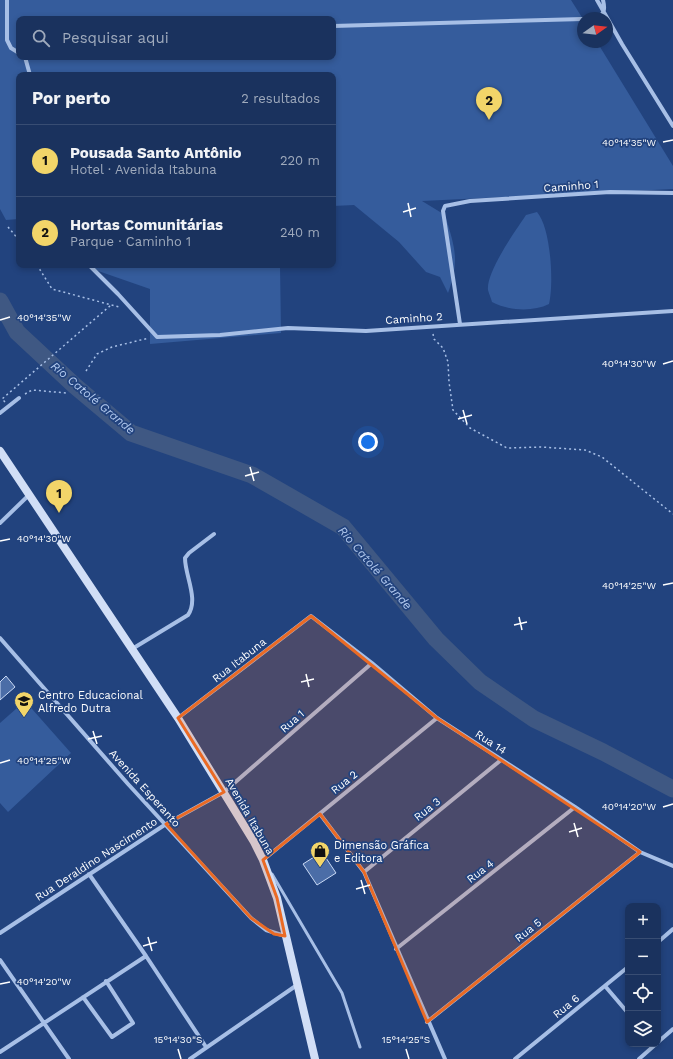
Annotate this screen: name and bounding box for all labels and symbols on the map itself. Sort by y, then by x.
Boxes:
north arrow [577,12,613,48]
pin: 2 [476,87,502,120]
text: 40°14'35"W [602,137,656,148]
street label: Caminho 1 [543,178,599,195]
street label: Caminho 2 [385,310,443,327]
text: 40°14'35"W [17,312,71,323]
text: 40°14'30"W [602,358,657,369]
water label: Rio Catolé Grande [48,359,138,437]
your location [358,432,378,452]
pin: 1 [46,480,72,513]
water label: Rio Catolé Grande [335,524,415,612]
text: 40°14'30"W [17,533,72,544]
text: 40°14'25"W [602,580,656,591]
street label: Rua Itabuna [210,635,269,685]
place label: Centro Educacional Alfredo Dutra [38,689,143,715]
school or university icon: Centro Educacional Alfredo Dutra [13,690,35,718]
street label: Rua 1 [278,707,307,735]
street label: Rua 14 [473,728,509,757]
street label: Avenida Esperanto [106,747,183,830]
text: 40°14'25"W [17,755,71,766]
street label: Rua 2 [329,768,360,797]
street label: Avenida Itabuna [222,776,277,857]
street label: Rua 3 [412,795,443,824]
text: 40°14'20"W [602,801,657,812]
street label: Rua Deraldino Nascimento [33,815,160,904]
place label: Dimensão Gráfica e Editora [334,839,429,865]
shop icon: Dimensão Gráfica e Editora [309,840,331,868]
street label: Rua 4 [464,857,497,886]
street label: Rua 5 [512,916,544,945]
text: 40°14'20"W [17,976,72,987]
street label: Rua 6 [550,992,582,1021]
text: 15°14'30"S [154,1034,202,1045]
text: 15°14'25"S [382,1034,430,1045]

